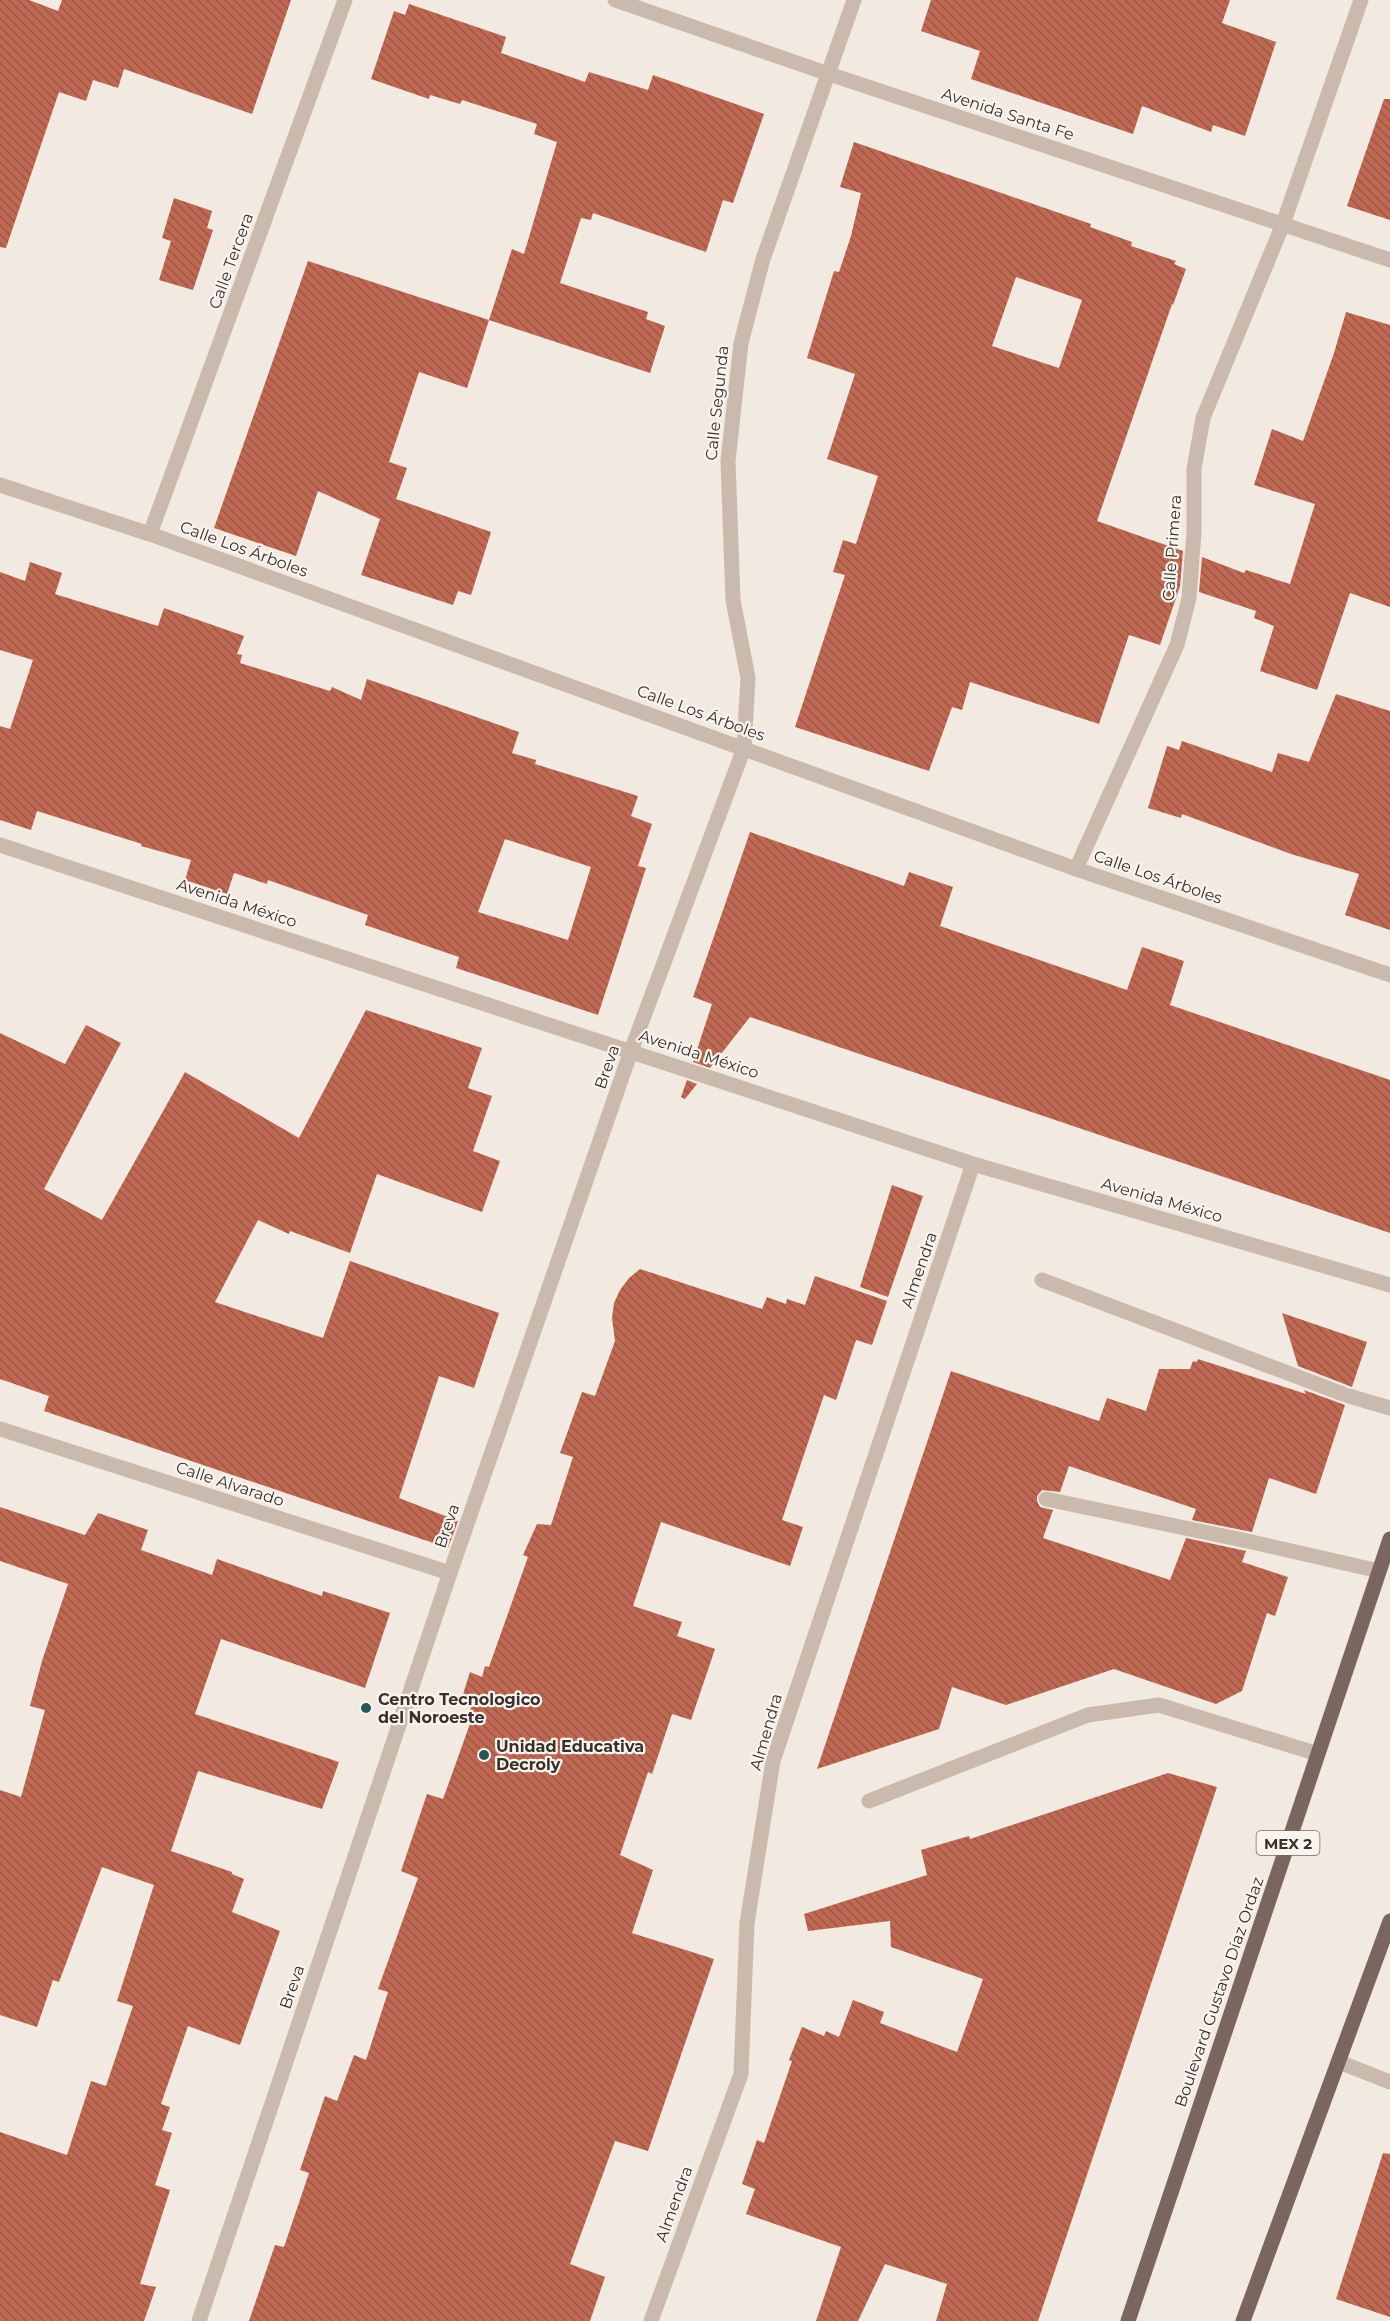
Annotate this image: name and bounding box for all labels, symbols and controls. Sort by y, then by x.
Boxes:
street label: Avenida Santa Fe [939,84,1077,144]
street label: Calle Tercera [205,210,257,312]
street label: Calle Segunda [702,345,732,461]
street label: Calle Primera [1159,494,1185,602]
street label: Calle Los Árboles [177,517,311,581]
street label: Calle Los Árboles [634,681,768,745]
street label: Calle Los Árboles [1091,846,1225,908]
street label: Avenida México [175,875,299,931]
street label: Avenida México [637,1026,761,1082]
street label: Breva [591,1042,623,1092]
street label: Avenida México [1099,1174,1225,1226]
street label: Almendra [897,1229,941,1311]
street label: Calle Alvarado [173,1458,287,1510]
street label: Breva [431,1501,463,1551]
place label: Centro Tecnologico del Noroeste [378,1690,540,1727]
street label: Almendra [746,1691,786,1773]
marker: Centro Tecnologico del Noroeste [359,1701,373,1715]
place label: Unidad Educativa Decroly [496,1737,644,1774]
marker: Unidad Educativa Decroly [477,1748,491,1762]
road number: MEX 2 [1256,1831,1320,1855]
street label: Boulevard Gustavo Díaz Ordaz [1171,1874,1267,2110]
street label: Breva [276,1962,308,2012]
street label: Almendra [652,2163,696,2245]

